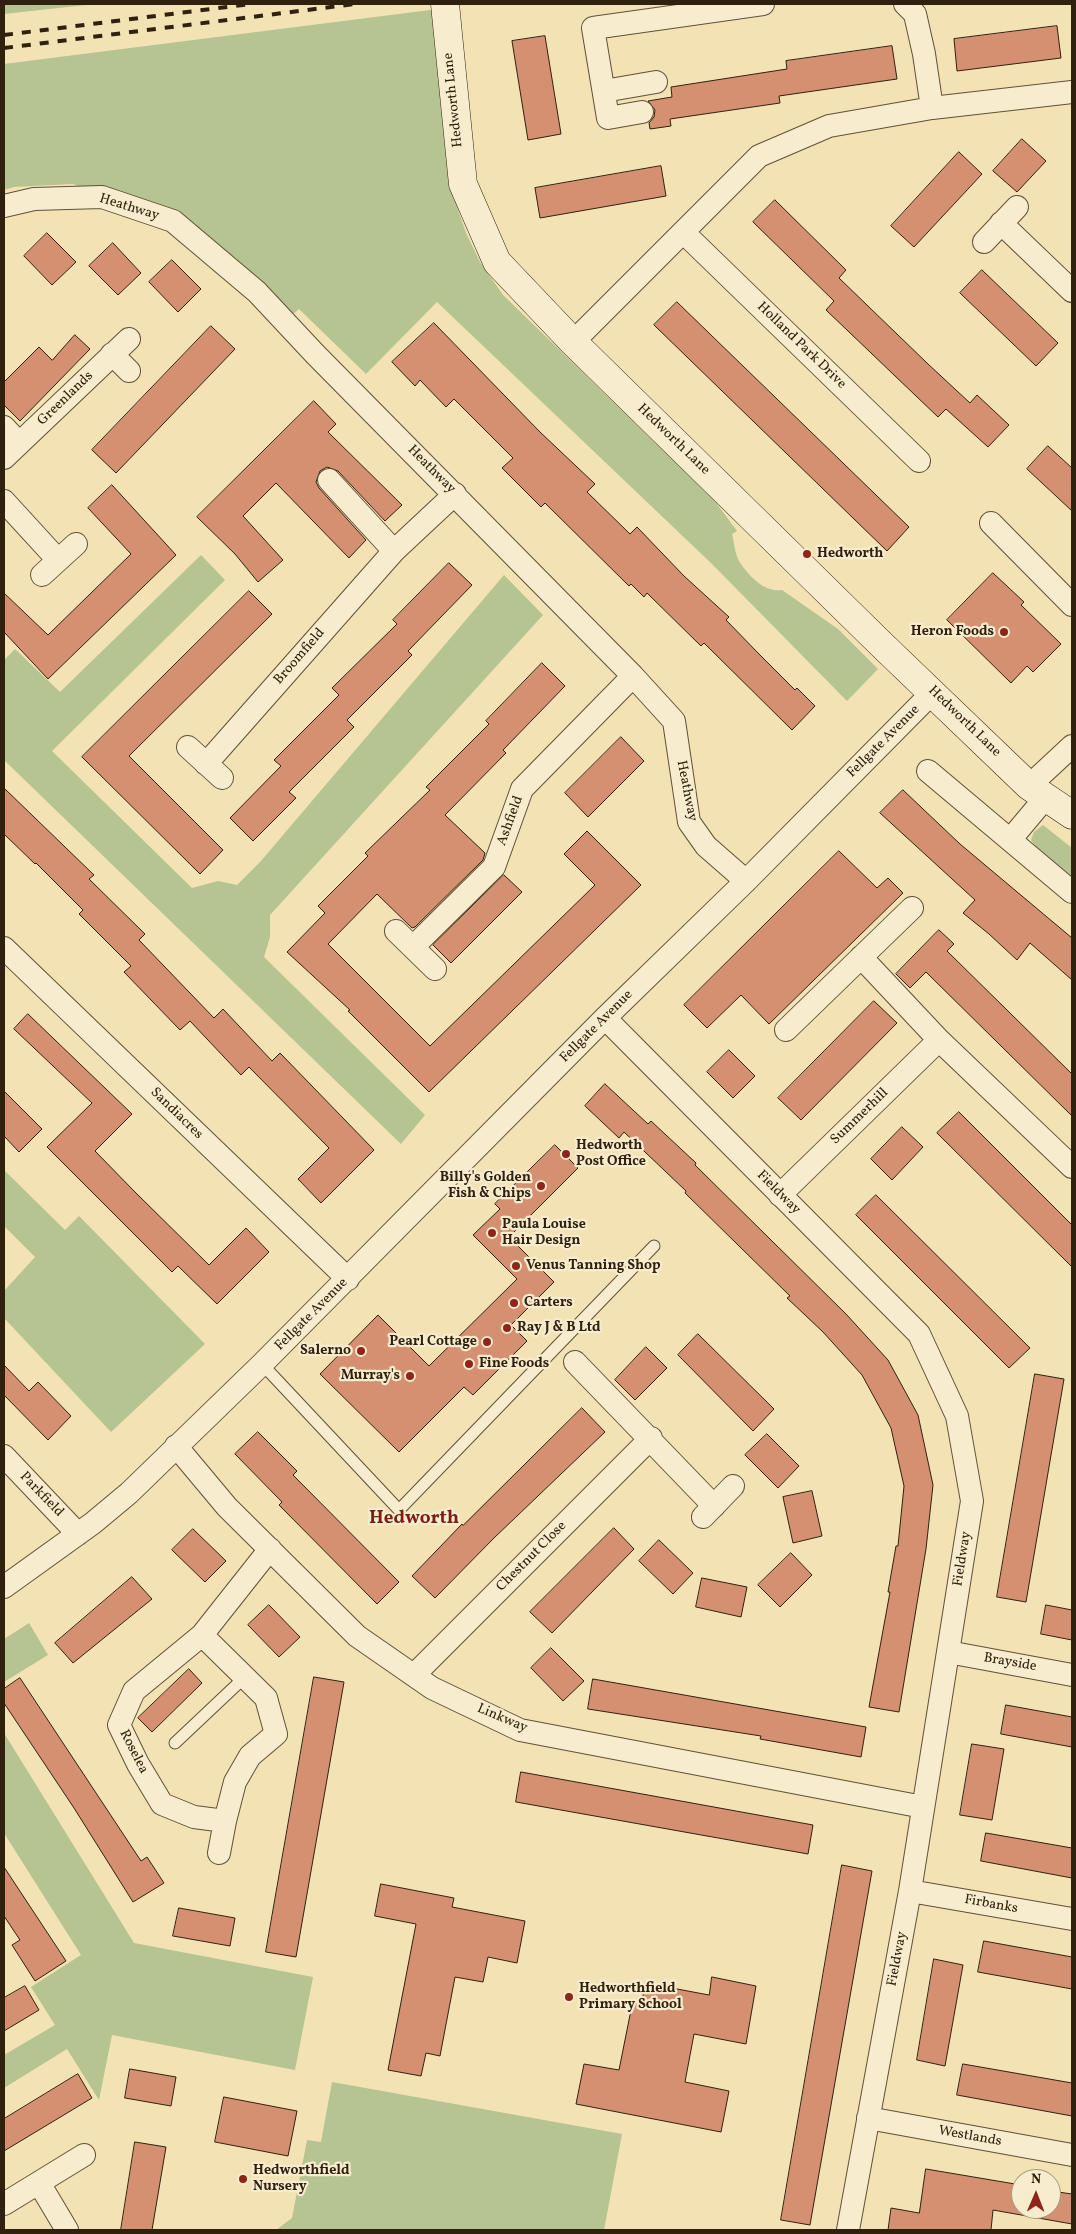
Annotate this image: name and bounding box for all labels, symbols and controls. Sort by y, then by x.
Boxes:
street label: Hedworth Lane [441,52,467,148]
street label: Heathway [97,191,161,225]
street label: Holland Park Drive [753,299,849,393]
street label: Greenlands [35,368,97,430]
street label: Hedworth Lane [633,401,713,479]
street label: Heathway [403,442,459,498]
place label: Hedworth [817,546,883,562]
marker: Hedworth [801,548,813,560]
place label: Heron Foods [911,624,994,640]
street label: Broomfield [271,625,329,689]
marker: Heron Foods [998,626,1010,638]
street label: Hedworth Lane [924,683,1004,761]
street label: Fellgate Avenue [844,702,924,782]
street label: Heathway [672,759,700,823]
street label: Ashfield [494,794,528,848]
street label: Fellgate Avenue [557,987,637,1067]
street label: Sandiacres [146,1085,206,1143]
street label: Summerhill [828,1085,892,1149]
place label: Hedworth Post Office [576,1138,646,1170]
marker: Hedworth Post Office [560,1148,572,1160]
street label: Fieldway [752,1167,804,1219]
place label: Billy's Golden Fish & Chips [440,1170,531,1202]
marker: Billy's Golden Fish & Chips [535,1180,547,1192]
place label: Paula Louise Hair Design [502,1217,586,1250]
marker: Paula Louise Hair Design [486,1227,498,1239]
place label: Venus Tanning Shop [526,1258,661,1274]
marker: Venus Tanning Shop [510,1260,522,1272]
street label: Fellgate Avenue [272,1275,352,1355]
place label: Carters [524,1295,573,1311]
marker: Carters [508,1297,520,1309]
place label: Ray J & B Ltd [517,1320,601,1336]
marker: Ray J & B Ltd [501,1322,513,1334]
place label: Pearl Cottage [389,1334,477,1350]
marker: Pearl Cottage [481,1336,493,1348]
place label: Salerno [300,1343,351,1359]
marker: Salerno [355,1345,367,1357]
place label: Fine Foods [479,1356,549,1372]
marker: Fine Foods [463,1358,475,1370]
place label: Murray's [341,1368,400,1384]
marker: Murray's [404,1370,416,1382]
street label: Parkfield [15,1469,67,1521]
district label: Hedworth [369,1509,459,1531]
street label: Chestnut Close [493,1518,571,1596]
street label: Fieldway [950,1530,976,1588]
street label: Brayside [982,1650,1038,1676]
street label: Linkway [474,1701,530,1737]
street label: Roselea [115,1727,151,1777]
street label: Firbanks [963,1892,1019,1918]
street label: Fieldway [884,1930,912,1988]
place label: Hedworthfield Primary School [579,1981,682,2014]
marker: Hedworthfield Primary School [563,1991,575,2003]
street label: Westlands [937,2123,1003,2151]
place label: Hedworthfield Nursery [253,2163,350,2196]
north arrow [1011,2169,1061,2219]
text: N [1031,2170,1041,2189]
marker: Hedworthfield Nursery [237,2173,249,2185]

